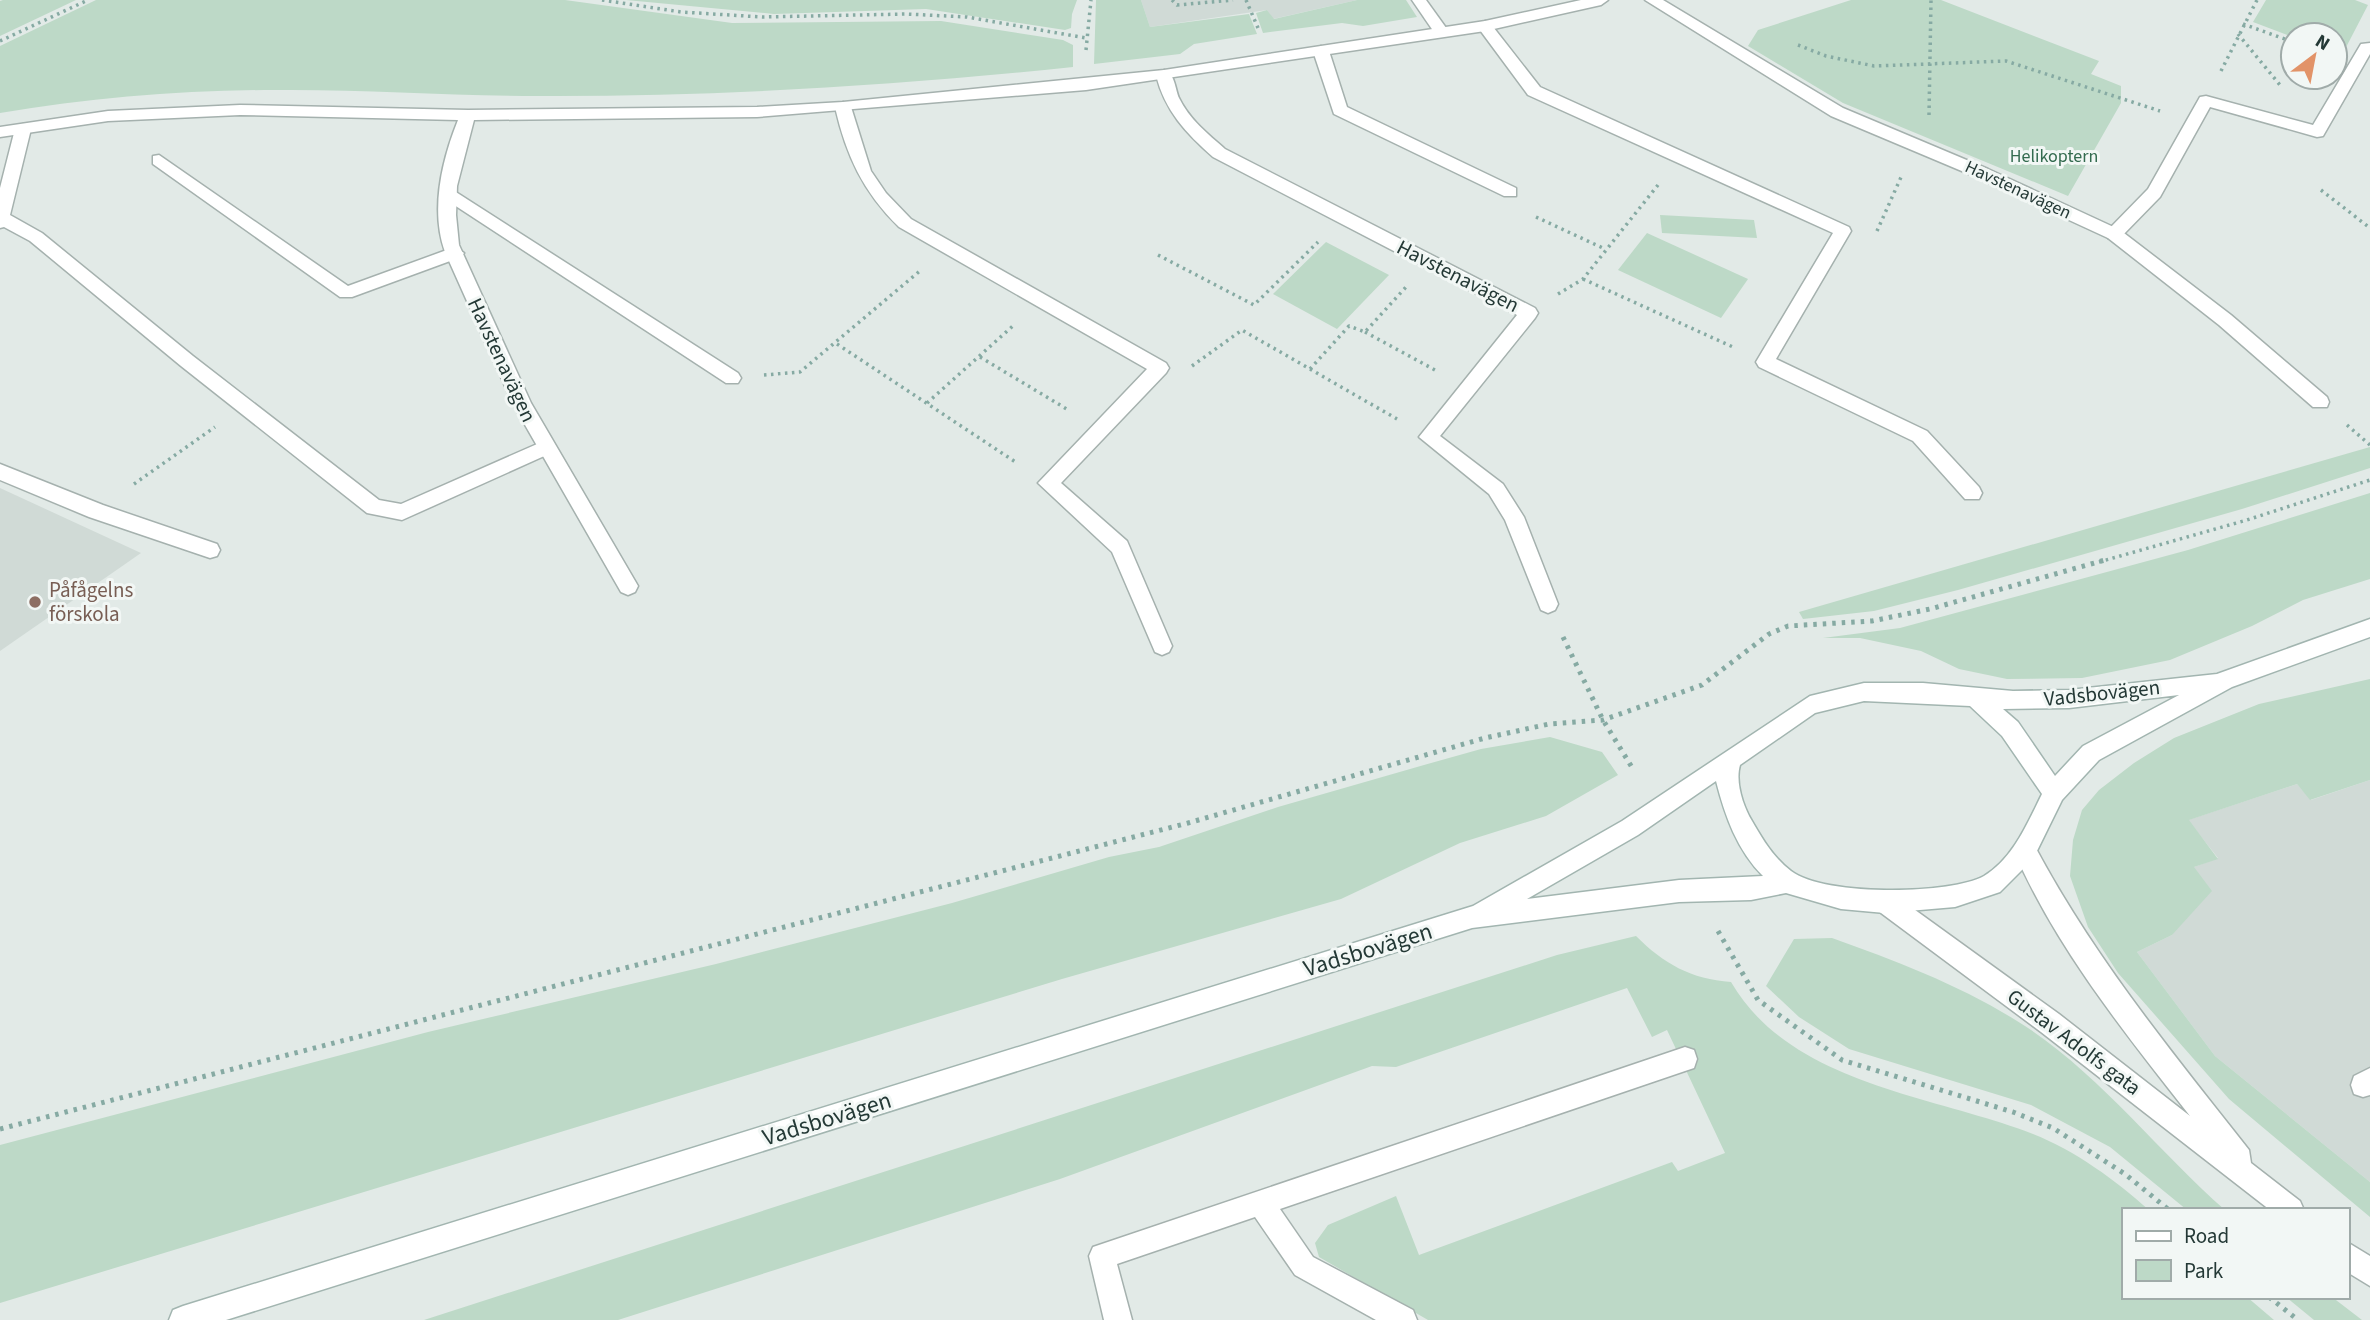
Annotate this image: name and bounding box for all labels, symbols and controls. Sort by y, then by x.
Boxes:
north arrow [2279,21,2349,91]
text: N [2310,28,2335,58]
park label: Helikoptern [2010,144,2098,169]
street label: Havstenavägen [1961,154,2075,226]
street label: Havstenavägen [1392,232,1524,320]
street label: Havstenavägen [460,293,544,427]
place label: Påfågelns förskola [49,575,133,629]
marker: Påfågelns förskola [27,594,43,610]
street label: Vadsbovägen [2043,672,2161,714]
street label: Vadsbovägen [1299,914,1437,986]
street label: Gustav Adolfs gata [2001,982,2147,1102]
street label: Vadsbovägen [758,1083,896,1155]
legend [2122,1208,2349,1299]
text: Road [2184,1221,2229,1251]
text: Park [2184,1256,2224,1286]

